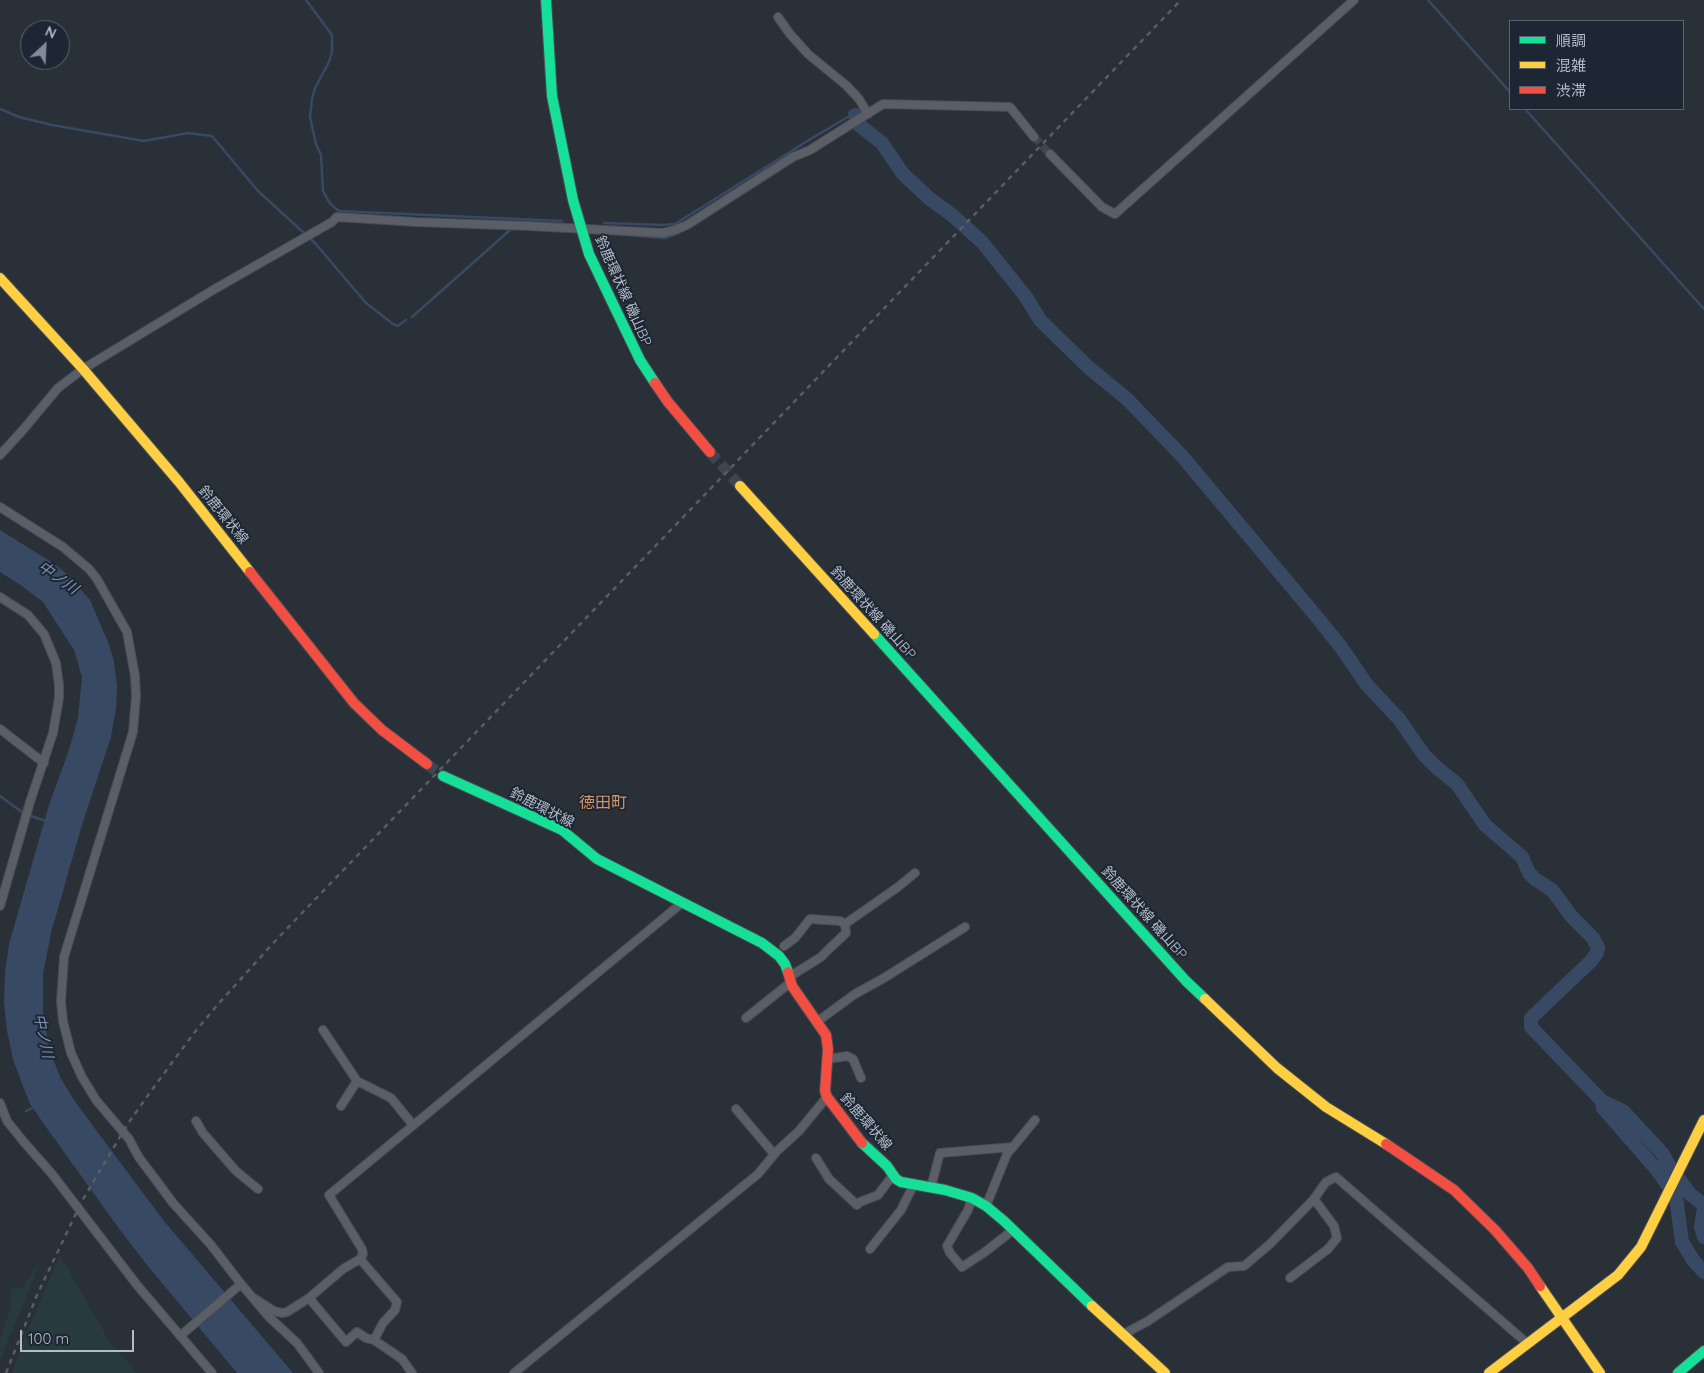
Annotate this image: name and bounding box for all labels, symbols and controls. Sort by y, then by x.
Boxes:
north arrow [20,20,70,70]
legend [1509,20,1684,110]
text: N [42,22,59,43]
text: 順調 [1556,31,1586,50]
text: 混雑 [1556,56,1586,75]
text: 渋滞 [1556,81,1586,100]
street label: 鈴鹿環状線 磯山BP [591,233,655,349]
street label: 鈴鹿環状線 [194,483,252,547]
water label: 中ノ川 [34,558,82,598]
street label: 鈴鹿環状線 磯山BP [827,563,919,663]
street label: 鈴鹿環状線 [507,785,577,831]
district label: 徳田町 [579,793,627,813]
street label: 鈴鹿環状線 磯山BP [1098,863,1190,963]
water label: 中ノ川 [30,1012,56,1060]
street label: 鈴鹿環状線 [837,1090,895,1154]
scale bar [22,1320,136,1352]
text: 100 m [28,1329,69,1348]

